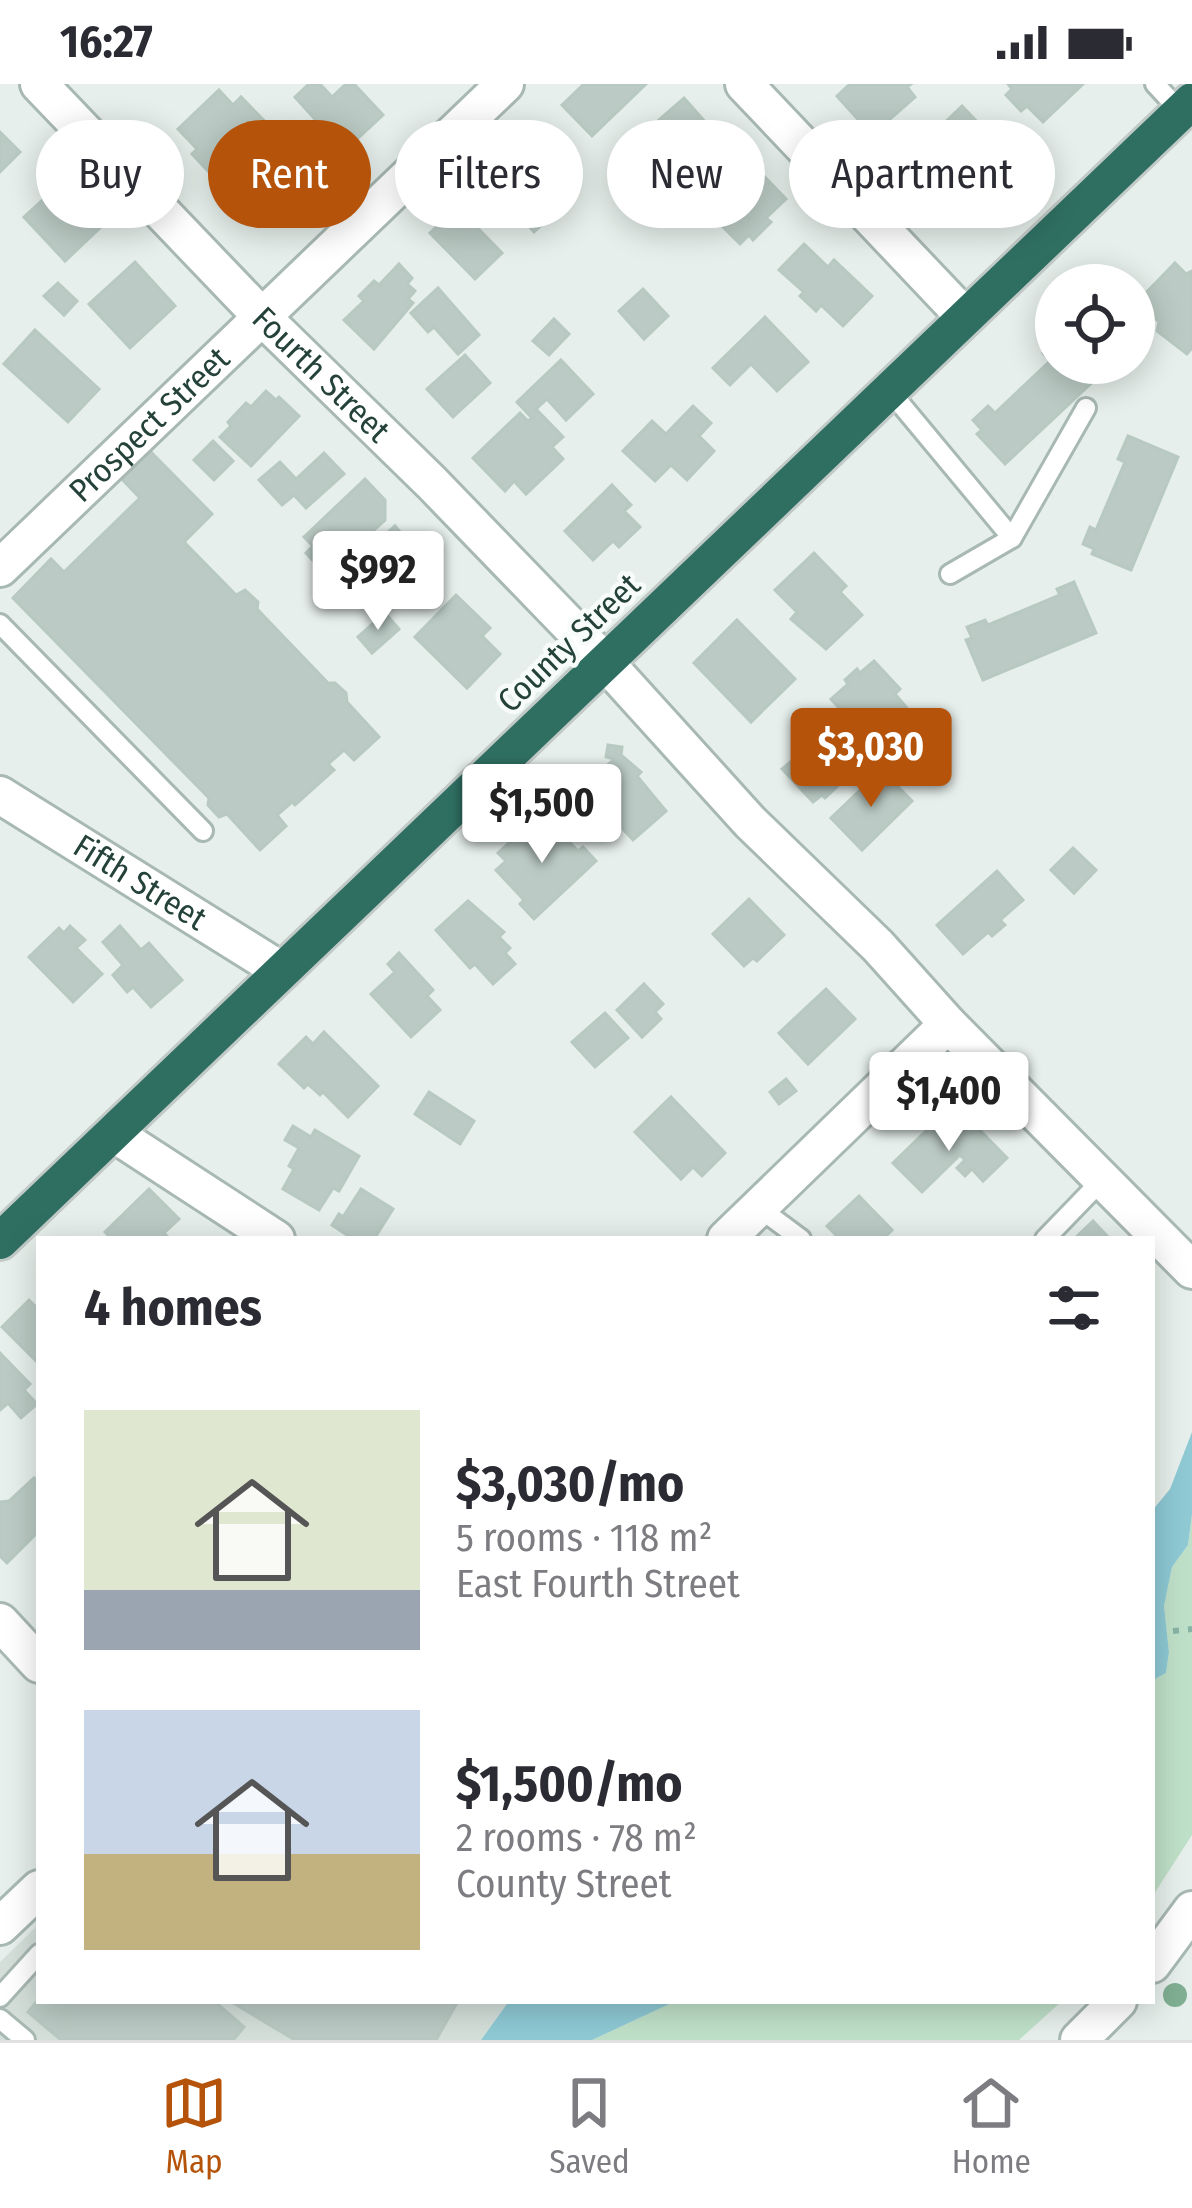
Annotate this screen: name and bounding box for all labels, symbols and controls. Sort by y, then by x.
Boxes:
text: 16:27 [60,15,153,69]
chip: Buy [36,120,184,228]
chip: Rent [208,120,371,228]
chip: Filters [395,120,583,228]
chip: New [607,120,765,228]
chip: Apartment [789,120,1055,228]
map controls [1035,264,1155,384]
button: locate [1035,264,1155,384]
street label: Fourth Street [244,299,398,451]
street label: Prospect Street [61,339,238,511]
pin: $992 [307,531,449,633]
text: $992 [340,547,416,593]
street label: County Street [489,565,649,721]
pin: $3,030 [773,708,969,810]
text: $3,030 [818,724,924,770]
pin: $1,500 [444,764,640,866]
text: $1,500 [489,780,595,826]
street label: Fifth Street [66,826,214,939]
pin: $1,400 [851,1052,1047,1154]
text: $1,400 [896,1068,1002,1114]
icon: filters [1041,1275,1107,1341]
text: 4 homes [84,1277,262,1339]
text: $3,030/mo [456,1453,684,1515]
icon: home [180,1458,324,1602]
text: 5 rooms · 118 m² [456,1515,712,1561]
text: East Fourth Street [456,1561,740,1607]
text: $1,500/mo [456,1753,682,1815]
icon: home [180,1758,324,1902]
text: 2 rooms · 78 m² [456,1815,697,1861]
text: County Street [456,1861,672,1907]
tab: Map [161,2070,227,2182]
tab: Saved [549,2070,630,2182]
tab: Home [952,2070,1031,2182]

